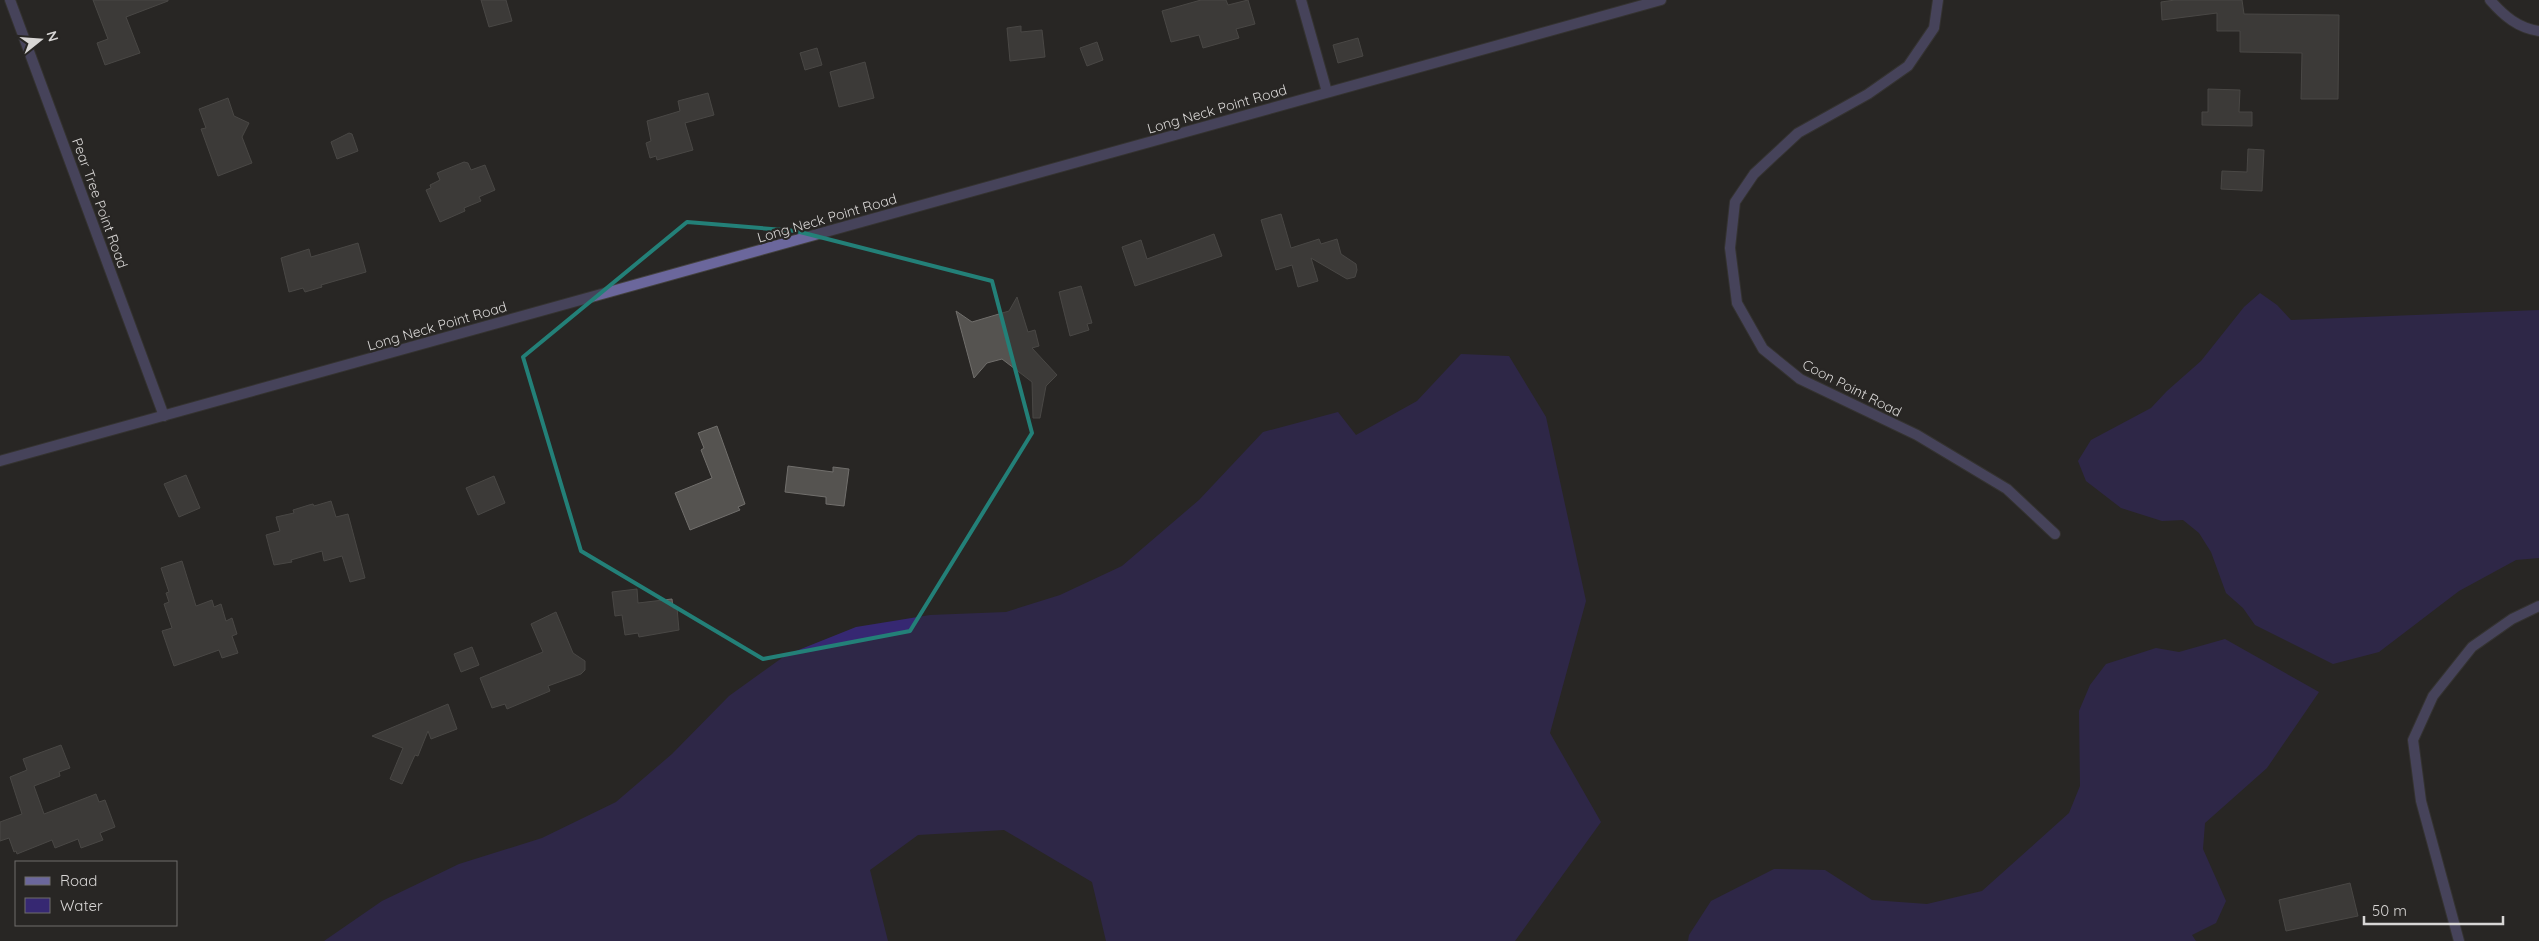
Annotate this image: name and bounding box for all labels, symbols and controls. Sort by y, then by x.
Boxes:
north arrow [15,15,65,65]
text: N [42,29,63,44]
street label: Long Neck Point Road [1145,80,1289,138]
street label: Pear Tree Point Road [68,135,132,271]
street label: Long Neck Point Road [755,189,899,247]
street label: Long Neck Point Road [365,297,509,355]
street label: Coon Point Road [1799,355,1905,421]
legend [15,861,178,926]
text: Road [60,871,97,890]
scale bar [2364,894,2503,926]
text: Water [60,896,103,915]
text: 50 m [2372,901,2407,920]

